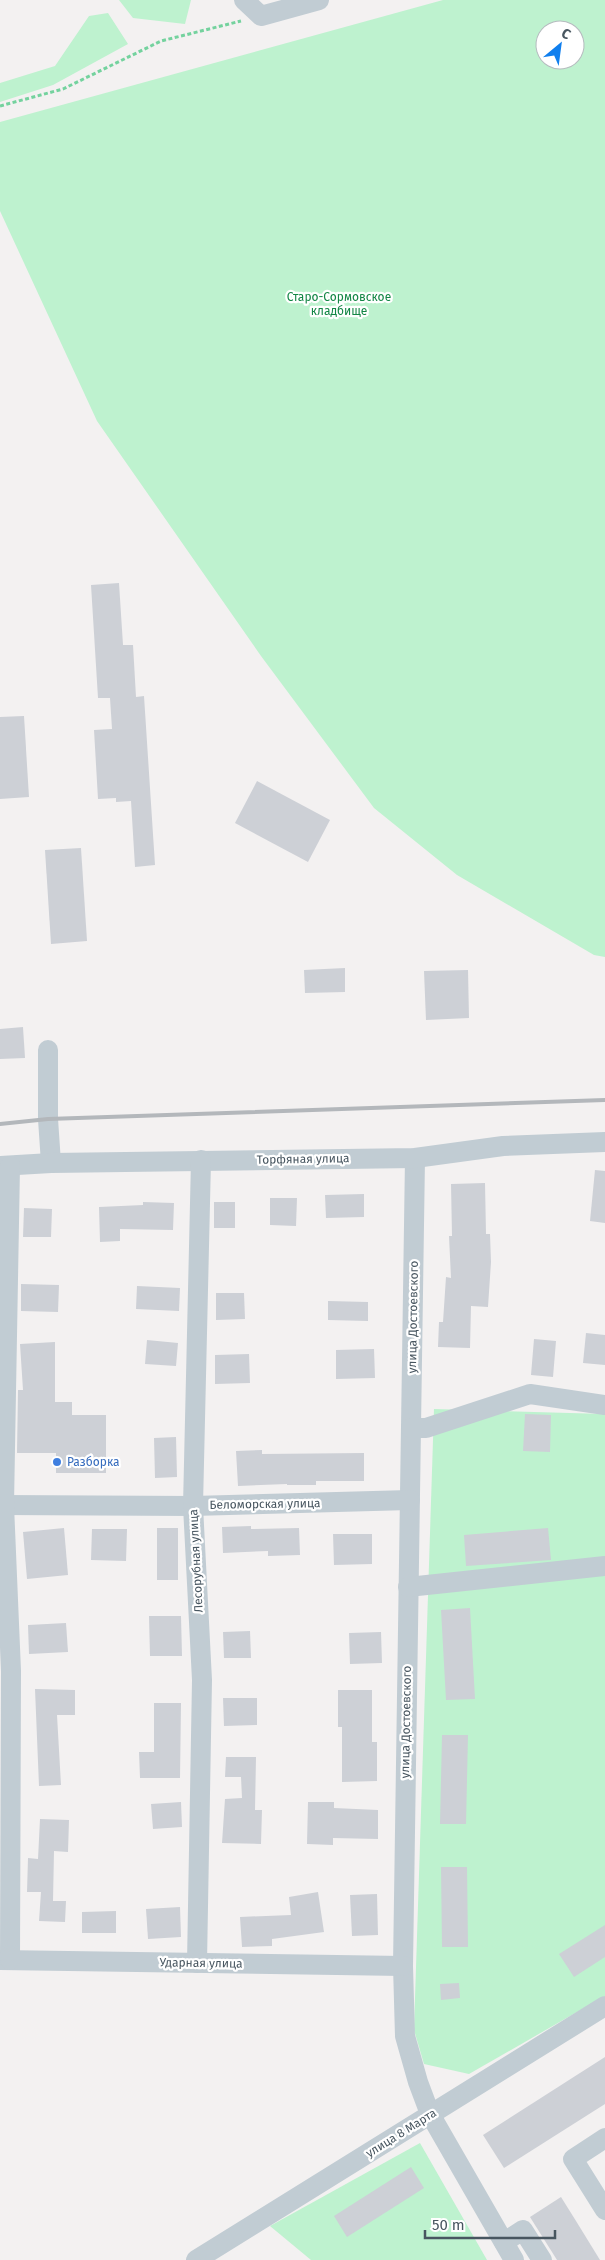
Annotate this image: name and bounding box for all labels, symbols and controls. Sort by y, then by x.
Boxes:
north arrow [535,20,585,70]
text: С [558,25,574,43]
park label: Старо-Сормовское кладбище [287,290,391,318]
street label: Торфяная улица [256,1151,350,1167]
street label: улица Достоевского [405,1260,421,1374]
place label: Разборка [67,1455,120,1469]
marker: Разборка [51,1456,63,1468]
street label: Беломорская улица [209,1496,321,1512]
street label: Лесорубная улица [186,1509,206,1613]
street label: улица Достоевского [398,1665,414,1779]
street label: Ударная улица [159,1955,243,1971]
street label: улица 8 Марта [363,2106,439,2160]
scale bar [425,2208,555,2240]
text: 50 m [432,2216,465,2234]

